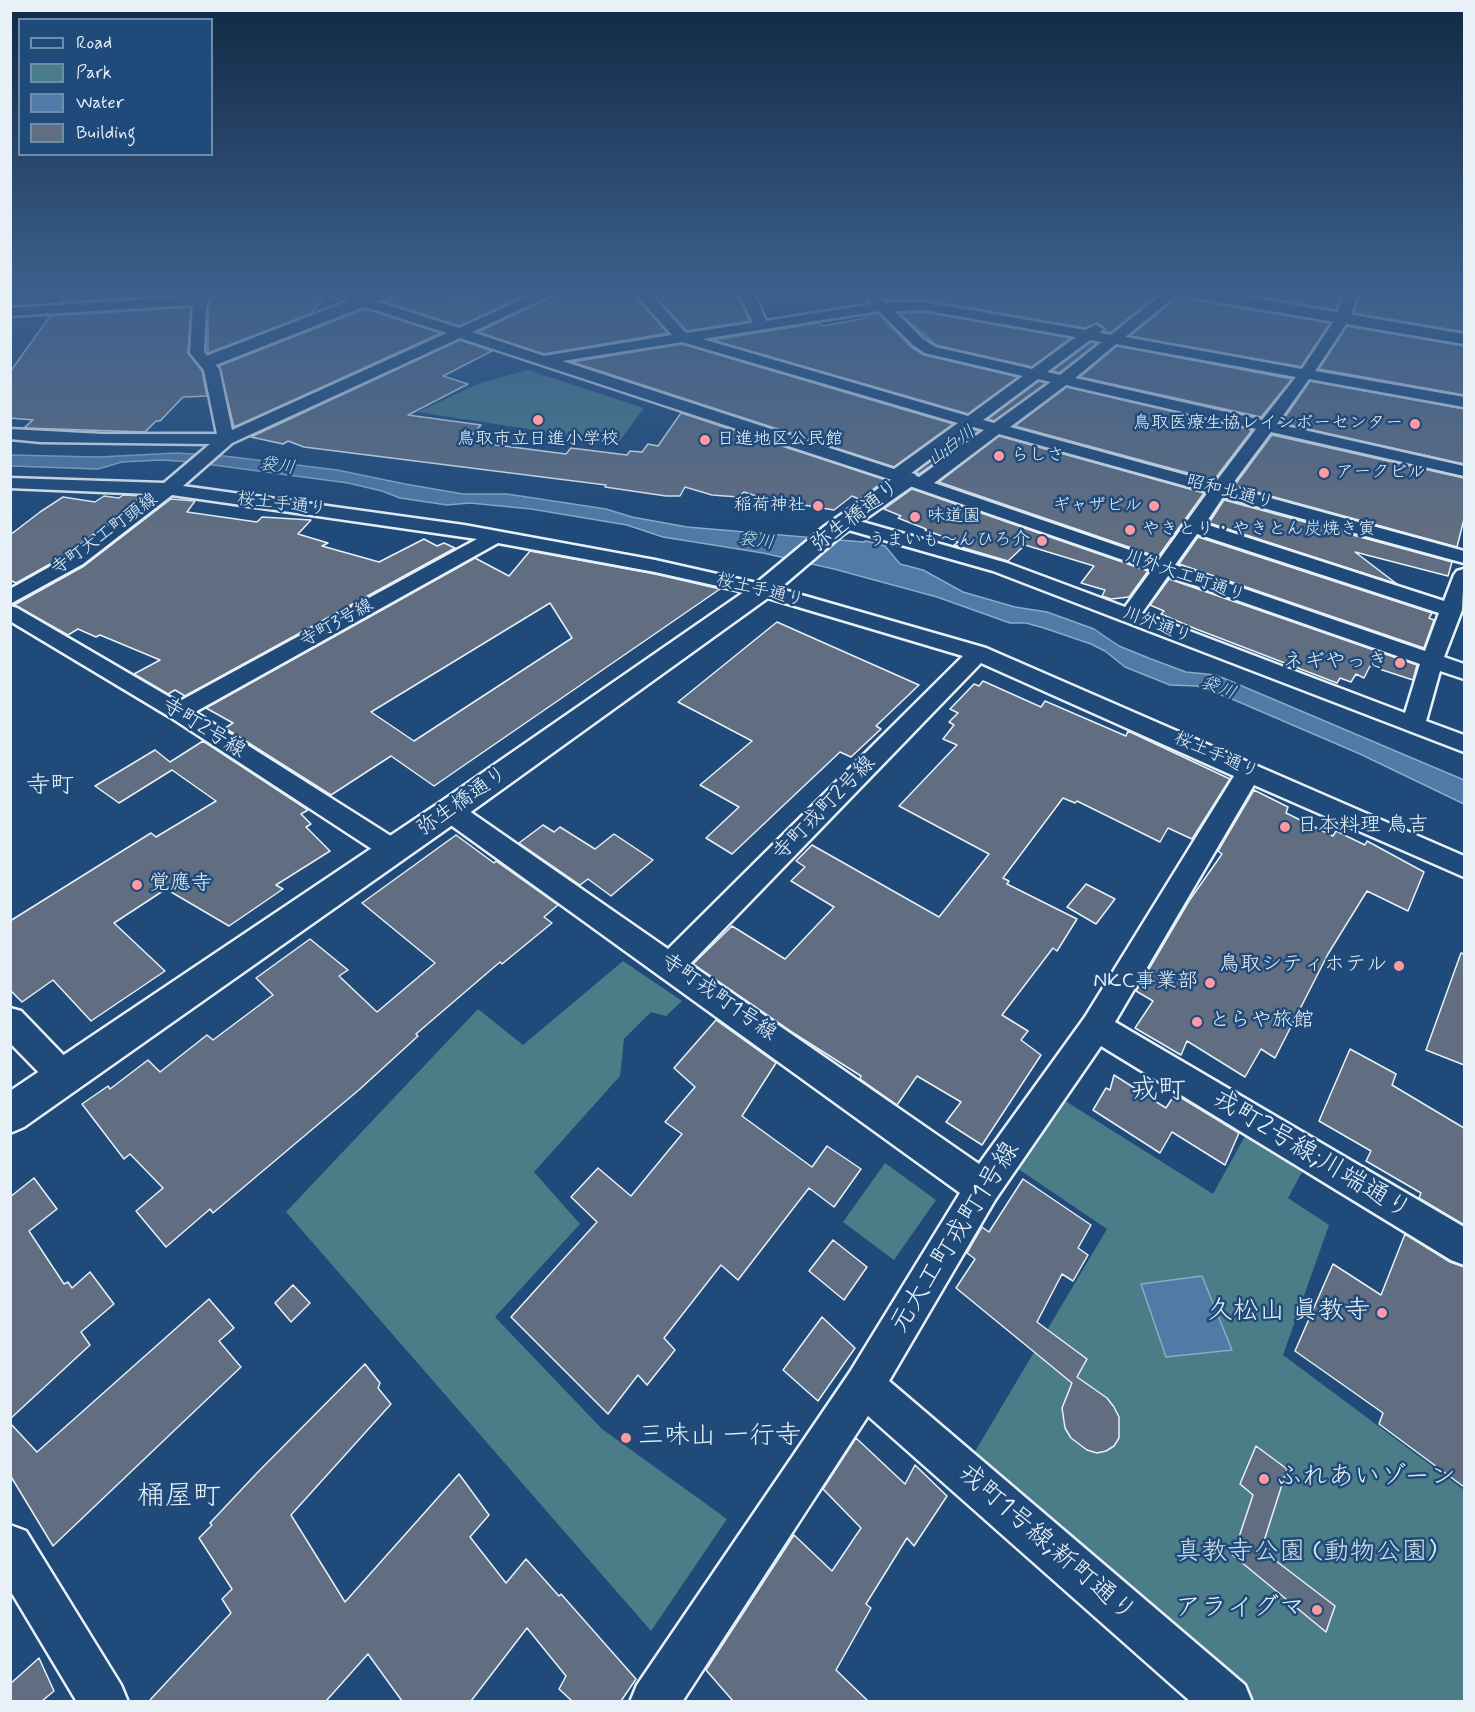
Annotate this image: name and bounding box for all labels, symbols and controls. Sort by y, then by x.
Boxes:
legend [18,18,213,156]
text: Road [76,31,112,55]
text: Park [76,61,112,85]
text: Water [76,91,124,115]
text: Building [76,121,136,145]
marker: 鳥取市立日進小学校 [531,413,545,427]
place label: 鳥取医療生協レインボーセンター [1133,413,1403,435]
marker: 鳥取医療生協レインボーセンター [1408,417,1422,431]
water label: 山白川 [924,422,980,472]
place label: 鳥取市立日進小学校 [457,429,619,451]
place label: 日進地区公民館 [717,429,843,451]
marker: 日進地区公民館 [698,433,712,447]
place label: らしさ [1011,445,1065,467]
marker: らしさ [992,449,1006,463]
water label: 袋川 [258,454,296,480]
place label: アークビル [1336,462,1425,484]
marker: アークビル [1317,466,1331,480]
street label: 昭和北通り [1184,471,1276,515]
street label: 弥生橋通り [806,475,906,559]
street label: 寺町大工町頭線 [48,489,162,581]
street label: 桜土手通り [236,489,328,521]
place label: 稲荷神社 [734,495,806,517]
place label: ギャザビル [1052,495,1142,517]
marker: 稲荷神社 [811,499,825,513]
marker: ギャザビル [1147,499,1161,513]
place label: 味道園 [927,506,981,528]
marker: 味道園 [908,510,922,524]
place label: やきとり・やきとん炭焼き寅 [1142,519,1376,541]
marker: やきとり・やきとん炭焼き寅 [1123,523,1137,537]
water label: 袋川 [737,529,775,555]
place label: うまいも～んひろ介 [868,530,1030,552]
marker: うまいも～んひろ介 [1035,534,1049,548]
street label: 川外大工町通り [1122,546,1248,608]
street label: 桜土手通り [714,570,806,612]
street label: 寺町3号線 [297,595,377,653]
street label: 川外通り [1120,603,1194,649]
place label: ネギやっき [1283,650,1388,676]
marker: ネギやっき [1393,656,1407,670]
water label: 袋川 [1197,672,1239,706]
street label: 寺町2号線 [156,693,250,765]
street label: 桜土手通り [1170,728,1262,784]
street label: 寺町戎町2号線 [769,751,881,867]
street label: 弥生橋通り [413,762,513,842]
district label: 寺町 [26,773,74,801]
place label: 日本料理 鳥吉 [1297,814,1429,840]
marker: 日本料理 鳥吉 [1278,820,1292,834]
place label: 覚應寺 [149,872,212,898]
marker: 覚應寺 [130,878,144,892]
street label: 寺町戎町1号線 [655,949,781,1047]
place label: 鳥取シティホテル [1219,953,1387,979]
marker: 鳥取シティホテル [1392,959,1406,973]
place label: NKC事業部 [1093,970,1198,996]
marker: NKC事業部 [1203,976,1217,990]
place label: とらや旅館 [1209,1009,1314,1035]
marker: とらや旅館 [1190,1015,1204,1029]
district label: 戎町 [1130,1075,1186,1109]
street label: 戎町2号線;川端通り [1206,1084,1416,1228]
street label: 元大工町戎町1号線 [885,1137,1027,1339]
place label: 久松山 眞教寺 [1207,1297,1370,1329]
marker: 久松山 眞教寺 [1375,1306,1389,1320]
place label: 三味山 一行寺 [638,1422,801,1454]
marker: 三味山 一行寺 [619,1431,633,1445]
street label: 戎町1号線;新町通り [951,1458,1141,1630]
place label: ふれあいゾーン [1276,1463,1456,1495]
marker: ふれあいゾーン [1257,1472,1271,1486]
district label: 桶屋町 [137,1481,221,1515]
park label: 真教寺公園 (動物公園) [1175,1538,1437,1570]
place label: アライグマ [1175,1594,1305,1626]
marker: アライグマ [1310,1603,1324,1617]

